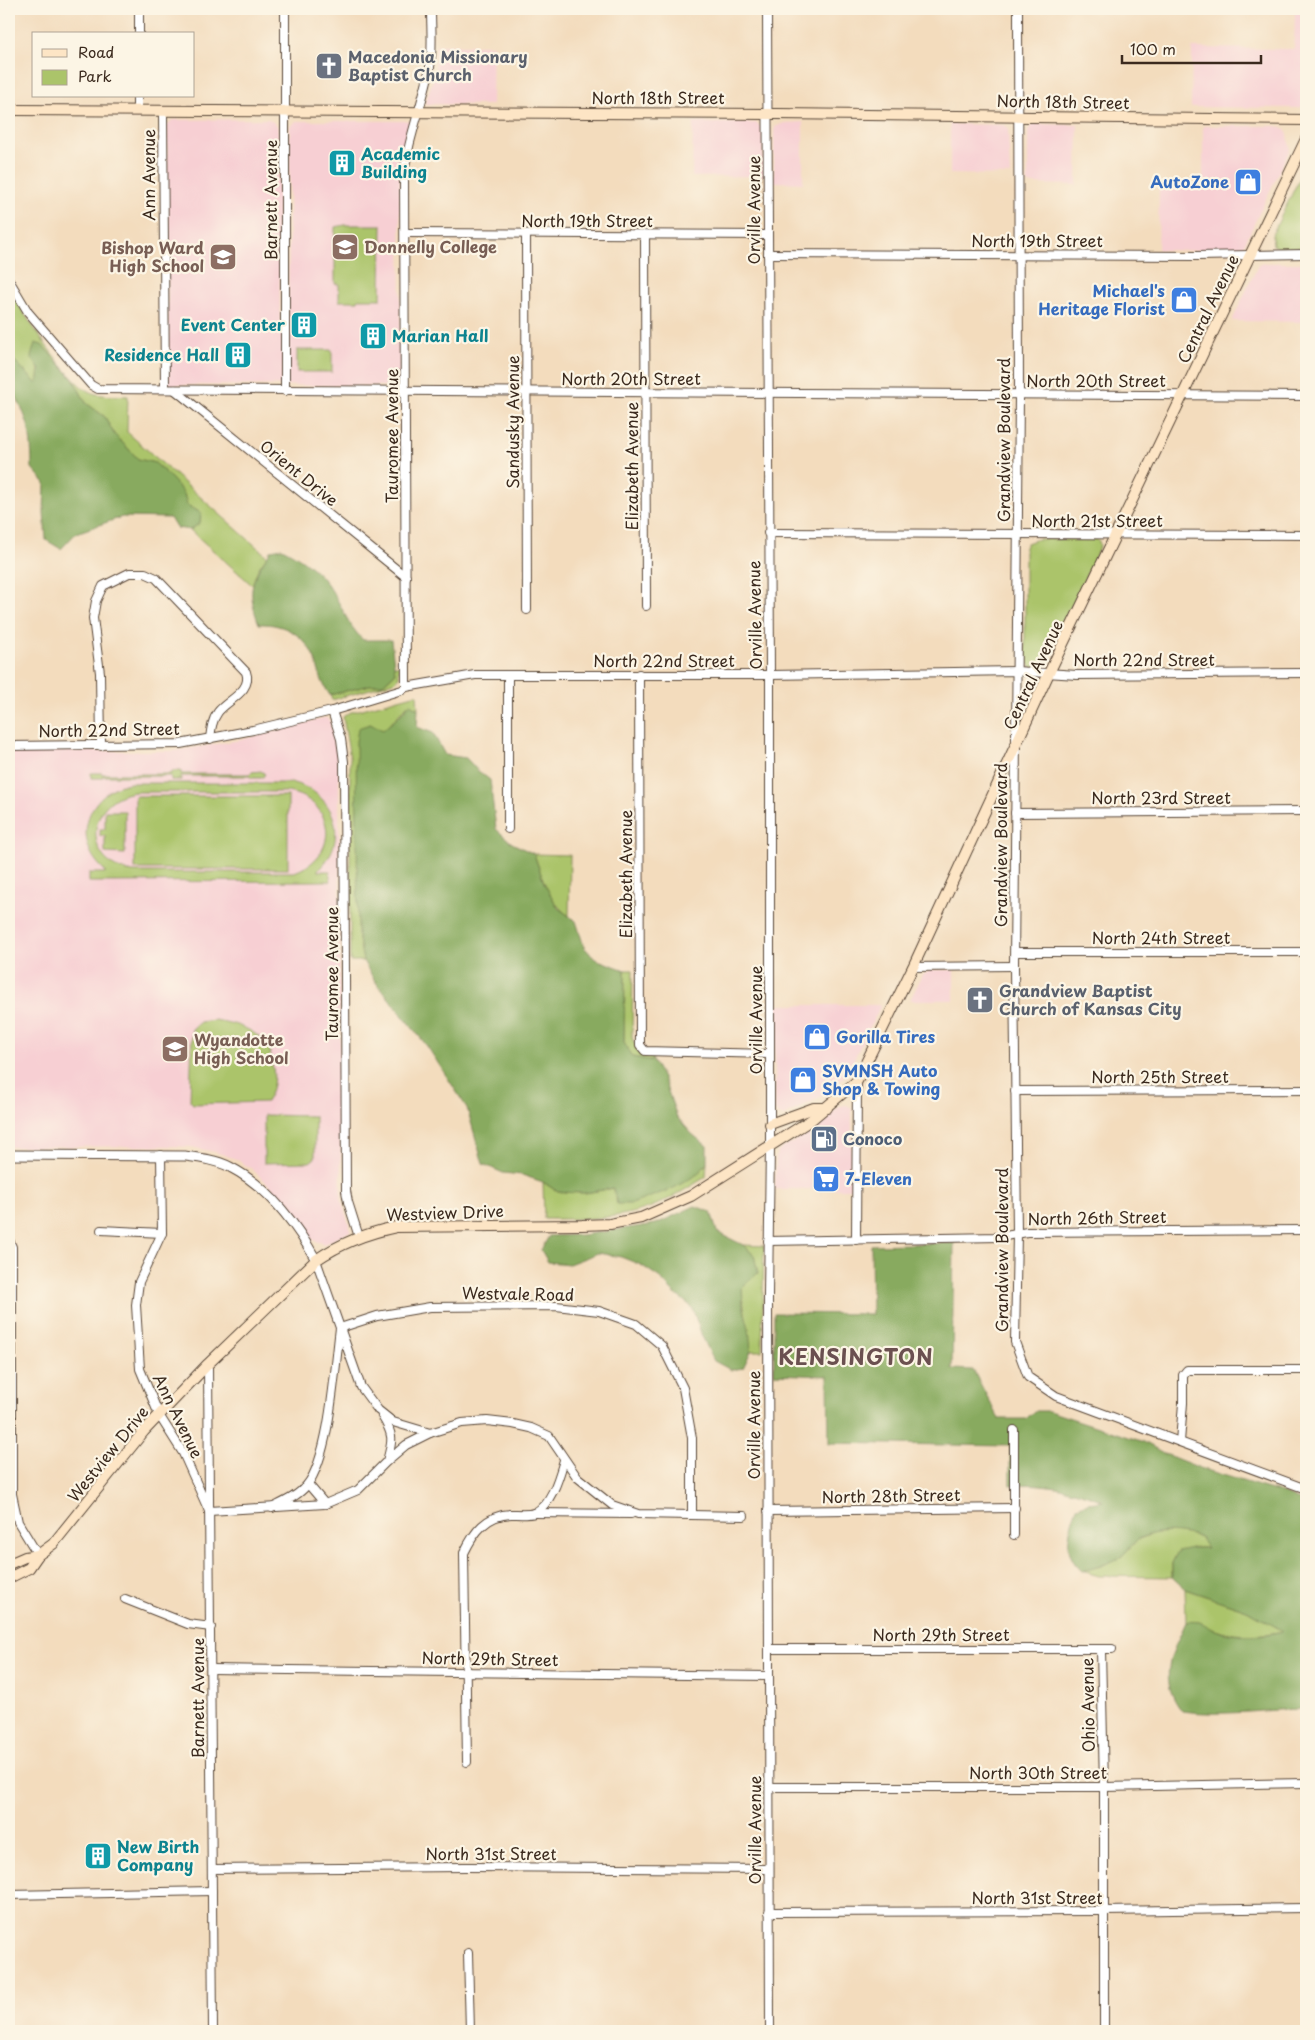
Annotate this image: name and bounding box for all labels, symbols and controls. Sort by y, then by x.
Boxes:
legend [32,32,195,98]
scale bar [1122,32,1261,64]
text: 100 m [1130,37,1176,60]
text: Road [78,40,114,63]
place label: Macedonia Missionary Baptist Church [348,44,528,86]
church icon: Macedonia Missionary Baptist Church [314,51,344,81]
text: Park [78,64,112,87]
street label: North 18th Street [592,85,724,109]
street label: North 18th Street [996,88,1130,114]
street label: Ann Avenue [136,129,160,221]
street label: Barnett Avenue [258,140,282,260]
place label: Academic Building [360,141,440,183]
building icon: Academic Building [327,148,357,178]
street label: Orville Avenue [741,155,765,265]
shop icon: AutoZone [1233,167,1263,197]
place label: AutoZone [1150,169,1229,193]
street label: North 19th Street [521,208,653,232]
street label: North 19th Street [971,228,1103,252]
school or university icon: Donnelly College [330,232,360,262]
place label: Donnelly College [364,234,497,258]
place label: Bishop Ward High School [101,235,204,277]
school or university icon: Bishop Ward High School [208,242,238,272]
street label: Central Avenue [1170,250,1244,367]
place label: Michael's Heritage Florist [1038,278,1165,320]
shop icon: Michael's Heritage Florist [1169,285,1199,315]
building icon: Event Center [289,310,319,340]
place label: Event Center [181,312,286,336]
building icon: Marian Hall [358,321,388,351]
place label: Marian Hall [392,323,488,347]
building icon: Residence Hall [223,340,253,370]
place label: Residence Hall [104,342,219,366]
street label: Sandusky Avenue [500,355,524,489]
street label: Grandview Boulevard [991,358,1015,522]
street label: North 20th Street [561,366,701,390]
street label: Tauromee Avenue [379,368,403,503]
street label: North 20th Street [1026,368,1166,392]
street label: Elizabeth Avenue [619,401,643,530]
street label: Orient Drive [255,433,344,511]
street label: North 21st Street [1031,508,1163,532]
street label: Orville Avenue [741,560,767,670]
street label: Central Avenue [996,616,1068,733]
street label: North 22nd Street [1073,647,1215,671]
street label: North 22nd Street [593,648,735,672]
street label: North 22nd Street [38,716,180,742]
street label: Grandview Boulevard [988,763,1012,927]
street label: North 23rd Street [1091,785,1231,809]
street label: Elizabeth Avenue [613,809,637,938]
street label: Tauromee Avenue [319,906,343,1041]
street label: North 24th Street [1092,925,1231,949]
street label: Orville Avenue [743,965,767,1075]
place label: Grandview Baptist Church of Kansas City [999,978,1181,1020]
church icon: Grandview Baptist Church of Kansas City [965,985,995,1015]
shop icon: Gorilla Tires [802,1022,832,1052]
place label: Gorilla Tires [836,1024,936,1048]
place label: Wyandotte High School [194,1027,288,1069]
school or university icon: Wyandotte High School [160,1034,190,1064]
place label: SVMNSH Auto Shop & Towing [822,1058,940,1100]
street label: North 25th Street [1091,1064,1229,1088]
shop icon: SVMNSH Auto Shop & Towing [788,1065,818,1095]
fuel station icon: Conoco [809,1124,839,1154]
place label: Conoco [843,1126,903,1150]
supermarket icon: 7-Eleven [811,1164,841,1194]
place label: 7-Eleven [845,1166,912,1190]
street label: Grandview Boulevard [989,1168,1013,1332]
street label: Westview Drive [386,1198,504,1226]
street label: North 26th Street [1027,1204,1167,1230]
street label: Westvale Road [462,1280,574,1306]
district label: KENSINGTON [778,1340,934,1372]
street label: Ann Avenue [148,1369,210,1462]
street label: Orville Avenue [741,1370,765,1480]
street label: Westview Drive [61,1400,154,1507]
street label: North 28th Street [821,1482,961,1508]
street label: North 29th Street [873,1622,1010,1646]
street label: Barnett Avenue [185,1638,209,1758]
street label: North 29th Street [421,1645,559,1671]
street label: Ohio Avenue [1074,1657,1100,1753]
street label: North 30th Street [969,1760,1107,1784]
street label: Orville Avenue [742,1775,766,1885]
place label: New Birth Company [117,1834,199,1876]
building icon: New Birth Company [83,1841,113,1871]
street label: North 31st Street [425,1841,557,1865]
street label: North 31st Street [971,1885,1103,1909]

